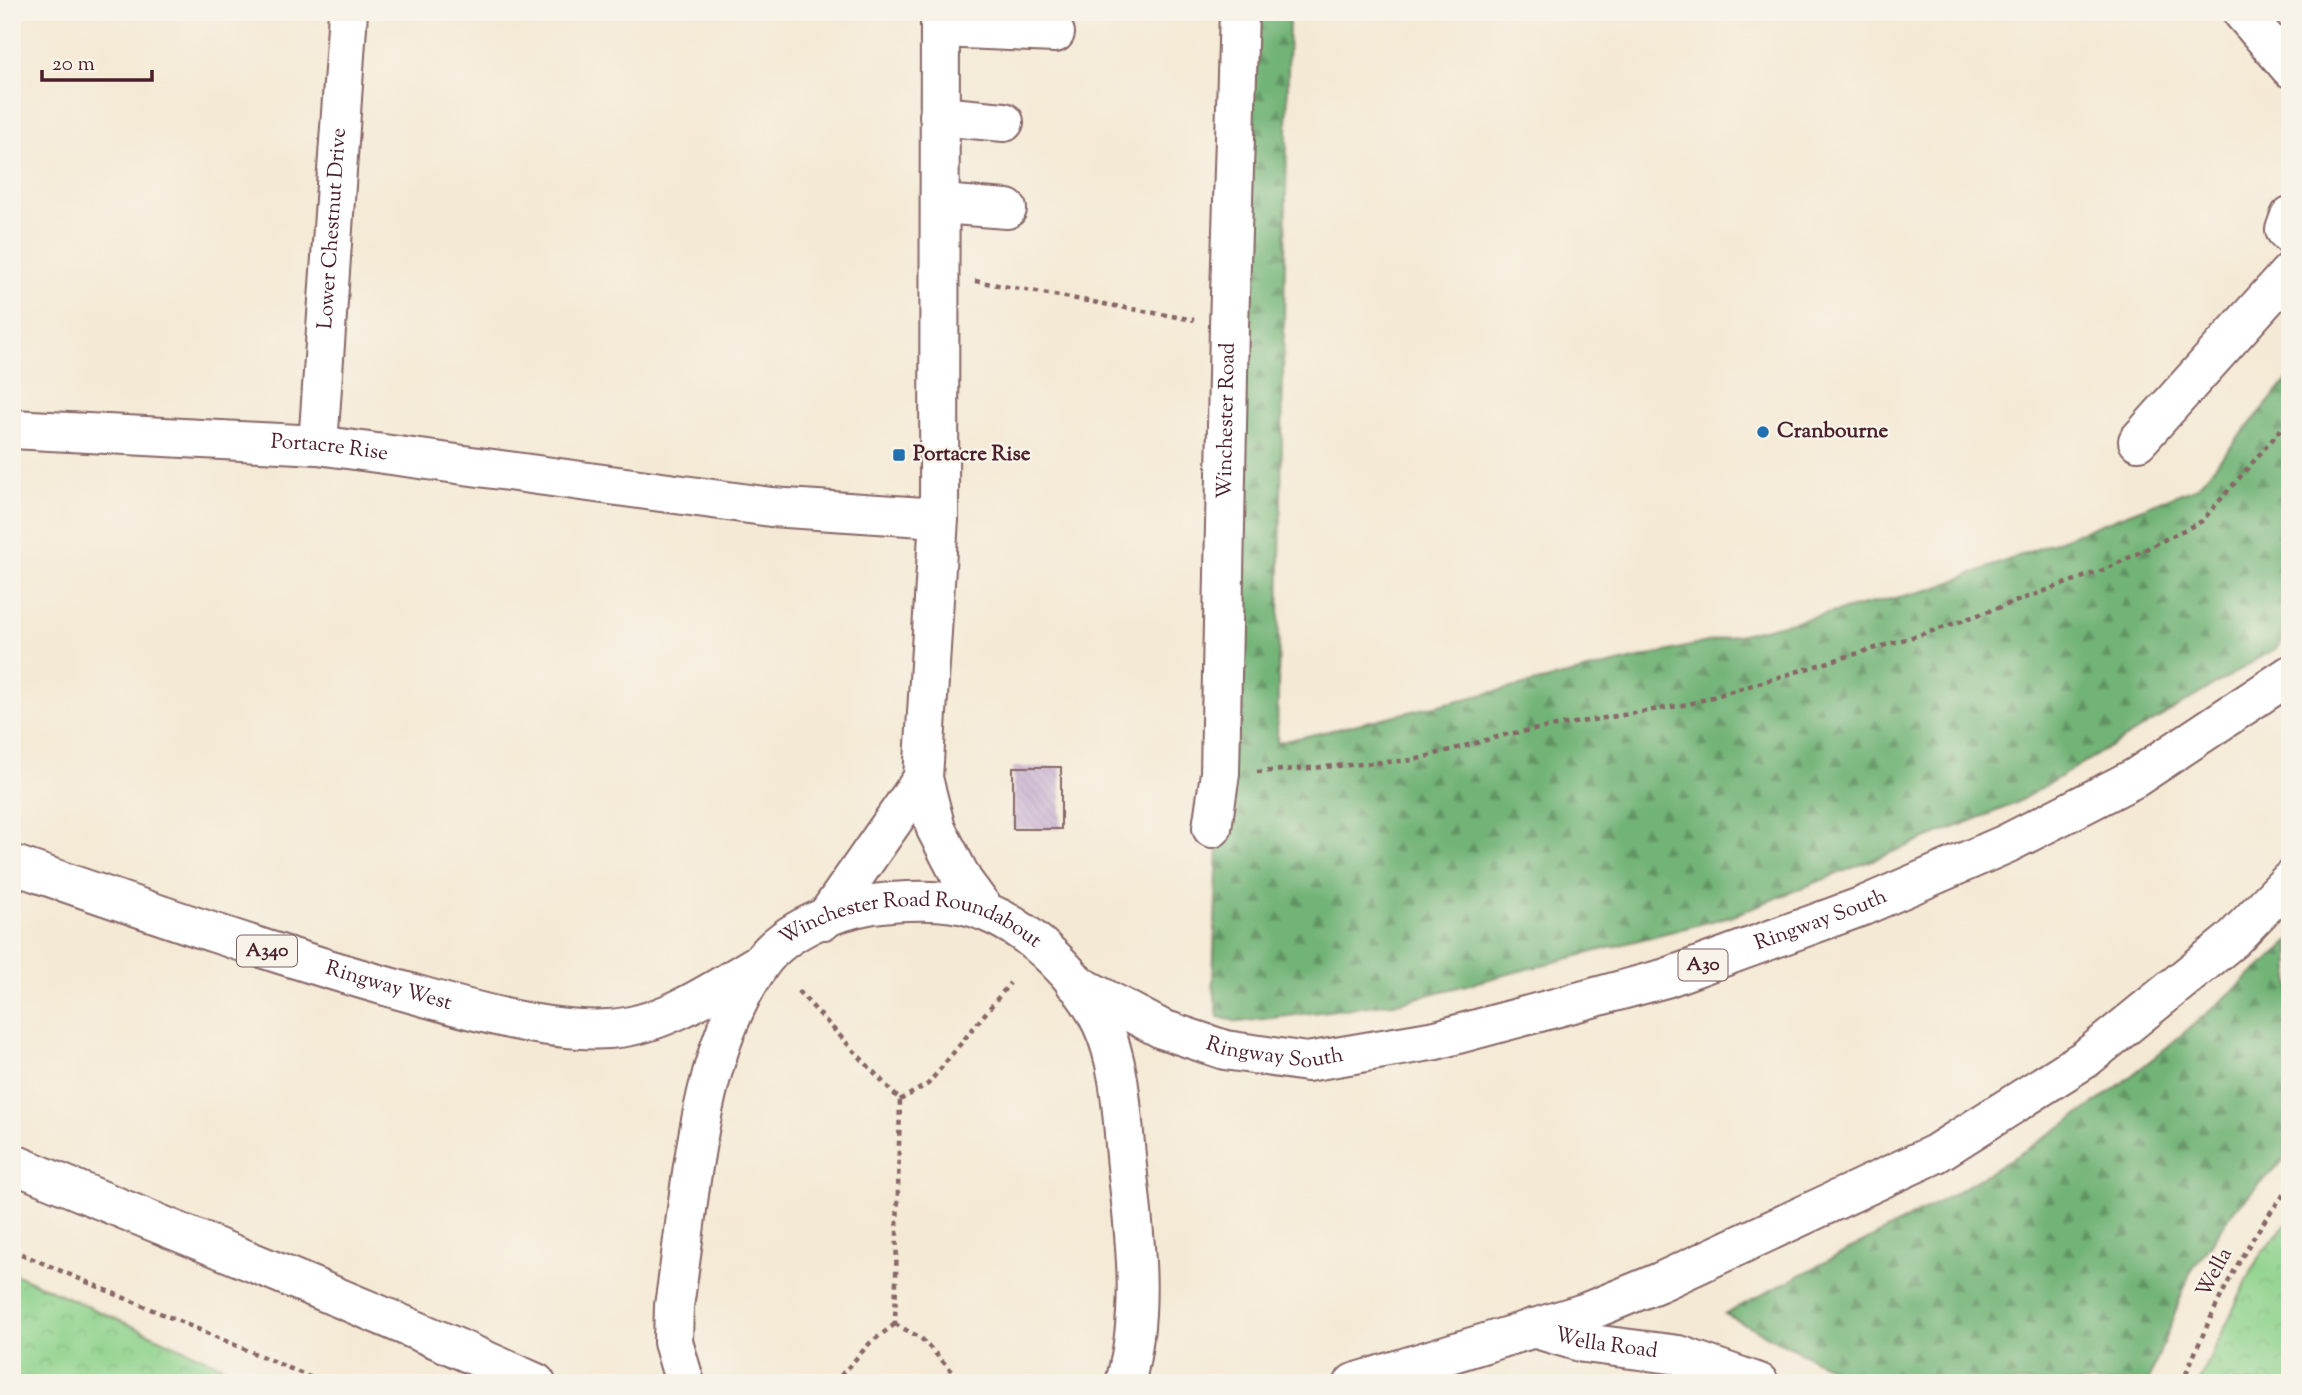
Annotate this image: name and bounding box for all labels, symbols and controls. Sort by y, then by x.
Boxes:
scale bar [42,38,152,82]
text: 20 m [52,50,95,80]
street label: Lower Chestnut Drive [311,127,355,330]
street label: Winchester Road [1211,342,1244,499]
place label: Cranbourne [1777,417,1889,447]
marker: Cranbourne [1755,424,1771,440]
street label: Portacre Rise [270,428,390,469]
place label: Portacre Rise [913,440,1031,470]
marker: Portacre Rise [891,447,907,463]
street label: Ringway South [1751,882,1892,959]
text: Winchester Road Roundabout [774,886,1048,956]
street label: Winchester Road Roundabout [772,935,1048,965]
road number: A340 [237,936,297,967]
road number: A30 [1678,950,1728,981]
street label: Ringway West [322,954,455,1019]
street label: Ringway South [1202,1030,1346,1078]
street label: Wella [2189,1243,2241,1303]
street label: Wella Road [1551,1320,1659,1367]

